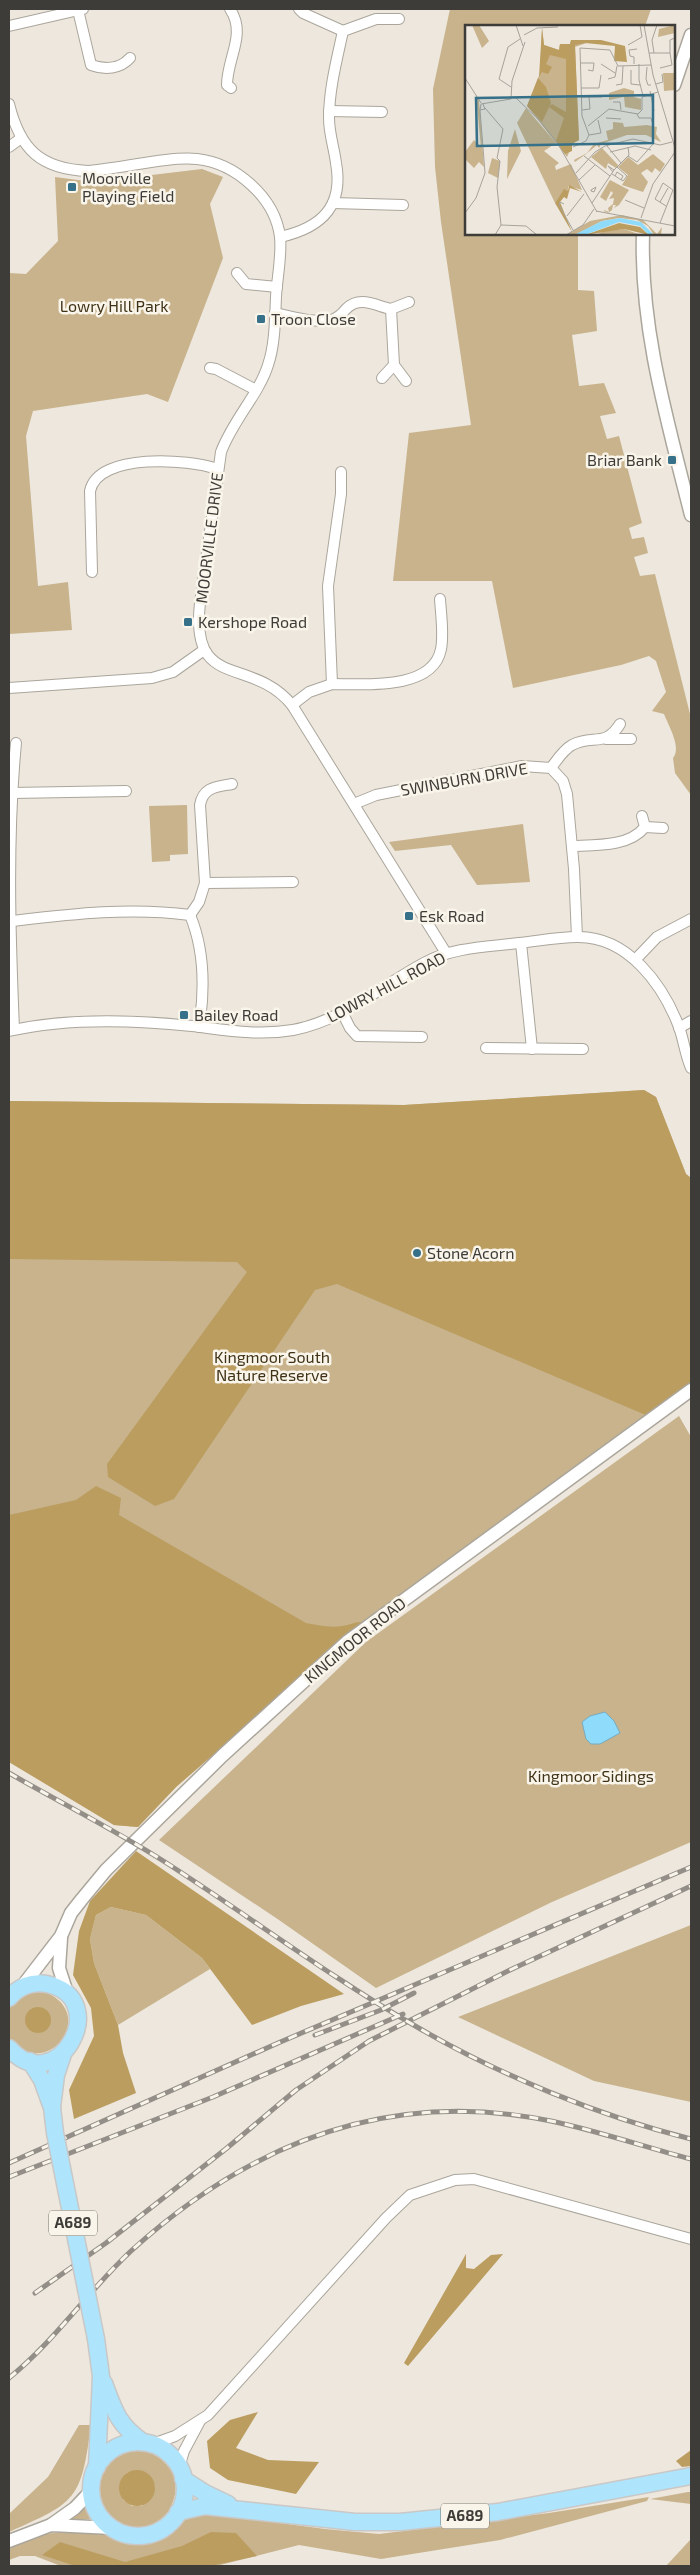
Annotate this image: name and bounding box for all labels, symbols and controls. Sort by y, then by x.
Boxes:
inset map [465,25,675,235]
place label: Moorville Playing Field [82,168,174,205]
marker: Moorville Playing Field [66,181,78,193]
park label: Lowry Hill Park [60,296,168,315]
place label: Troon Close [271,309,356,328]
marker: Troon Close [255,313,267,325]
place label: Briar Bank [587,450,662,469]
marker: Briar Bank [666,454,678,466]
street label: MOORVILLE DRIVE [191,471,226,604]
place label: Kershope Road [198,612,307,631]
marker: Kershope Road [182,616,194,628]
street label: SWINBURN DRIVE [399,758,529,799]
place label: Esk Road [419,906,485,925]
marker: Esk Road [403,910,415,922]
street label: LOWRY HILL ROAD [323,947,448,1026]
place label: Bailey Road [194,1005,279,1024]
marker: Bailey Road [178,1009,190,1021]
place label: Stone Acorn [427,1243,515,1262]
marker: Stone Acorn [411,1247,423,1259]
park label: Kingmoor South Nature Reserve [214,1347,330,1384]
street label: KINGMOOR ROAD [300,1593,409,1686]
park label: Kingmoor Sidings [528,1766,654,1785]
road number: A689 [49,2210,97,2236]
road number: A689 [441,2504,489,2528]

